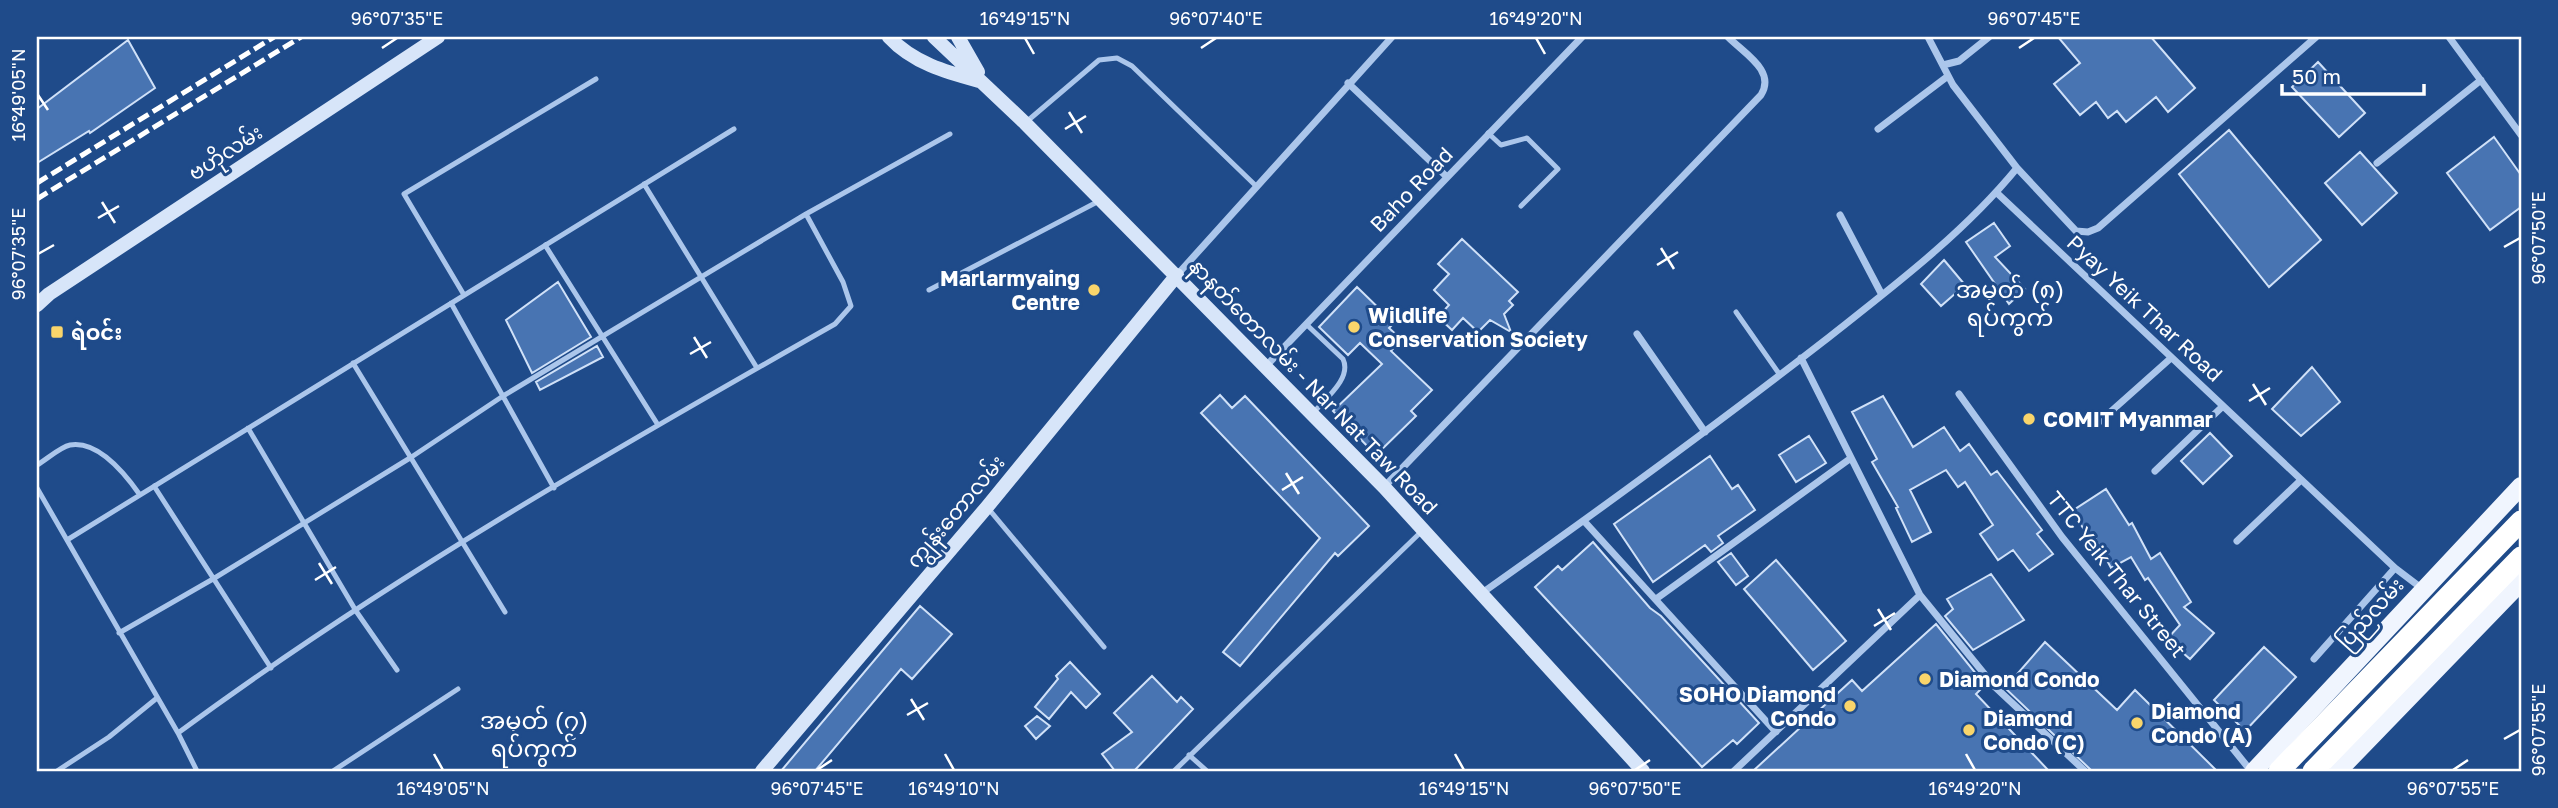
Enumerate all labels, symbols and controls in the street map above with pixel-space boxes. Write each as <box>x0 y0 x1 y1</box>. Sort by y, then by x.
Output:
text: 96°07'35"E <box>351 7 443 29</box>
text: 16°49'15"N <box>980 7 1070 29</box>
text: 96°07'40"E <box>1169 7 1263 29</box>
text: 16°49'20"N <box>1489 7 1583 29</box>
text: 96°07'45"E <box>1988 7 2080 29</box>
text: 16°49'05"N <box>7 48 29 142</box>
scale bar <box>2282 52 2423 96</box>
text: 50 m <box>2292 63 2341 89</box>
street label: ဗဟိုလမ်း <box>182 117 270 190</box>
street label: Baho Road <box>1364 141 1458 237</box>
text: 96°07'50"E <box>2527 191 2549 285</box>
text: 96°07'35"E <box>7 208 29 300</box>
street label: Pyay Yeik Thar Road <box>2062 229 2228 387</box>
street label: နာနတ်တောလမ်း - Nar Nat Taw Road <box>1181 251 1445 523</box>
place label: Marlarmyaing Centre <box>940 265 1080 315</box>
district label: အမှတ် (၈) ရပ်ကွက် <box>1956 274 2064 337</box>
marker: Marlarmyaing Centre <box>1086 282 1102 298</box>
place label: Wildlife Conservation Society <box>1368 302 1588 352</box>
place label: ရဲဝင်း <box>71 317 122 350</box>
marker: Wildlife Conservation Society <box>1346 319 1362 335</box>
marker: ရဲဝင်း <box>49 324 65 340</box>
place label: COMIT Myanmar <box>2043 406 2213 432</box>
marker: COMIT Myanmar <box>2021 411 2037 427</box>
street label: ကျွန်းတောလမ်း <box>899 448 1015 577</box>
street label: TTC Yeik Thar Street <box>2042 486 2192 662</box>
street label: ပြည်လမ်း <box>2330 570 2413 658</box>
place label: Diamond Condo <box>1939 666 2100 692</box>
marker: Diamond Condo <box>1917 671 1933 687</box>
place label: SOHO Diamond Condo <box>1679 681 1836 731</box>
text: 96°07'55"E <box>2527 684 2549 776</box>
marker: SOHO Diamond Condo <box>1842 698 1858 714</box>
place label: Diamond Condo (A) <box>2151 698 2253 748</box>
district label: အမှတ် (၇) ရပ်ကွက် <box>480 705 588 768</box>
place label: Diamond Condo (C) <box>1983 705 2085 755</box>
marker: Diamond Condo (A) <box>2129 715 2145 731</box>
marker: Diamond Condo (C) <box>1961 722 1977 738</box>
text: 16°49'05"N <box>396 777 490 799</box>
text: 96°07'45"E <box>771 777 863 799</box>
text: 16°49'10"N <box>908 777 1000 799</box>
text: 16°49'15"N <box>1419 777 1509 799</box>
text: 96°07'50"E <box>1588 777 1682 799</box>
text: 16°49'20"N <box>1928 777 2022 799</box>
text: 96°07'55"E <box>2407 777 2499 799</box>

